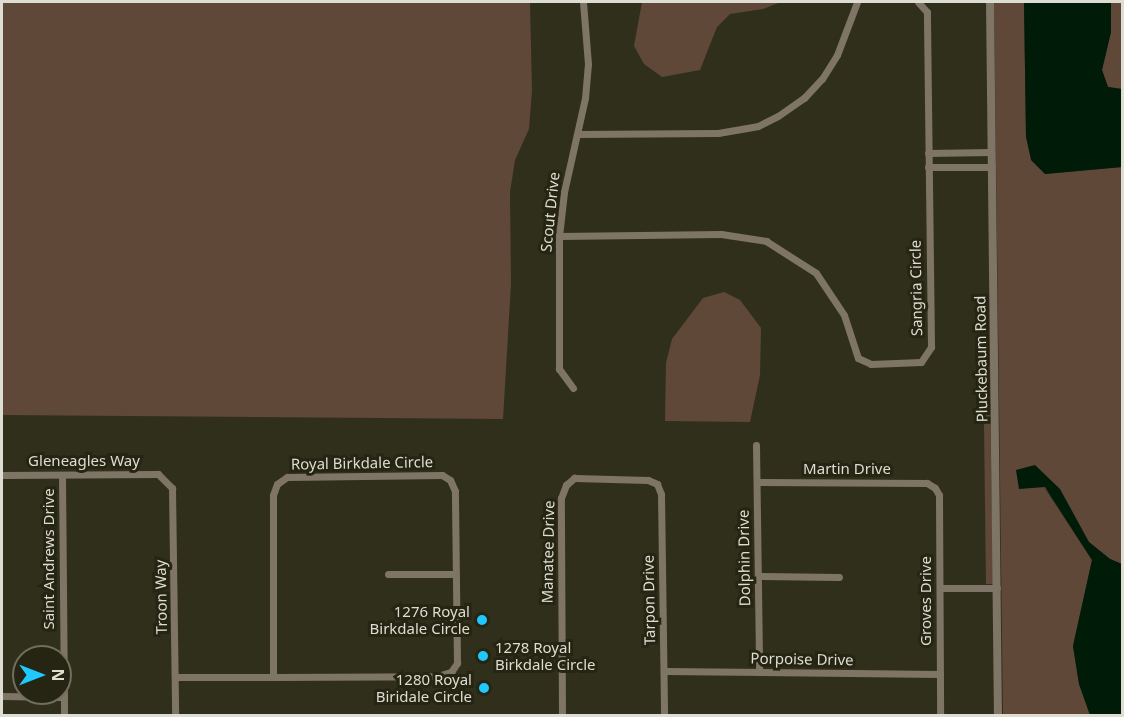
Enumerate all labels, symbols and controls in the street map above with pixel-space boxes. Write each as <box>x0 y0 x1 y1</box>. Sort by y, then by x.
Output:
street label: Scout Drive <box>537 171 563 253</box>
street label: Sangria Circle <box>906 240 926 336</box>
street label: Pluckebaum Road <box>971 295 991 423</box>
street label: Gleneagles Way <box>28 452 140 470</box>
street label: Royal Birkdale Circle <box>291 453 433 473</box>
street label: Martin Drive <box>803 460 891 478</box>
street label: Saint Andrews Drive <box>40 488 58 630</box>
street label: Manatee Drive <box>538 500 558 604</box>
street label: Dolphin Drive <box>734 510 754 606</box>
street label: Tarpon Drive <box>639 555 659 645</box>
street label: Groves Drive <box>917 556 935 646</box>
street label: Troon Way <box>151 560 171 634</box>
place label: 1276 Royal Birkdale Circle <box>370 602 470 637</box>
marker: 1276 Royal Birkdale Circle <box>475 613 489 627</box>
place label: 1278 Royal Birkdale Circle <box>495 638 595 673</box>
north arrow <box>12 645 72 705</box>
marker: 1278 Royal Birkdale Circle <box>476 649 490 663</box>
street label: Porpoise Drive <box>750 649 854 669</box>
text: N <box>47 668 69 682</box>
place label: 1280 Royal Biridale Circle <box>376 670 472 705</box>
marker: 1280 Royal Biridale Circle <box>477 681 491 695</box>

